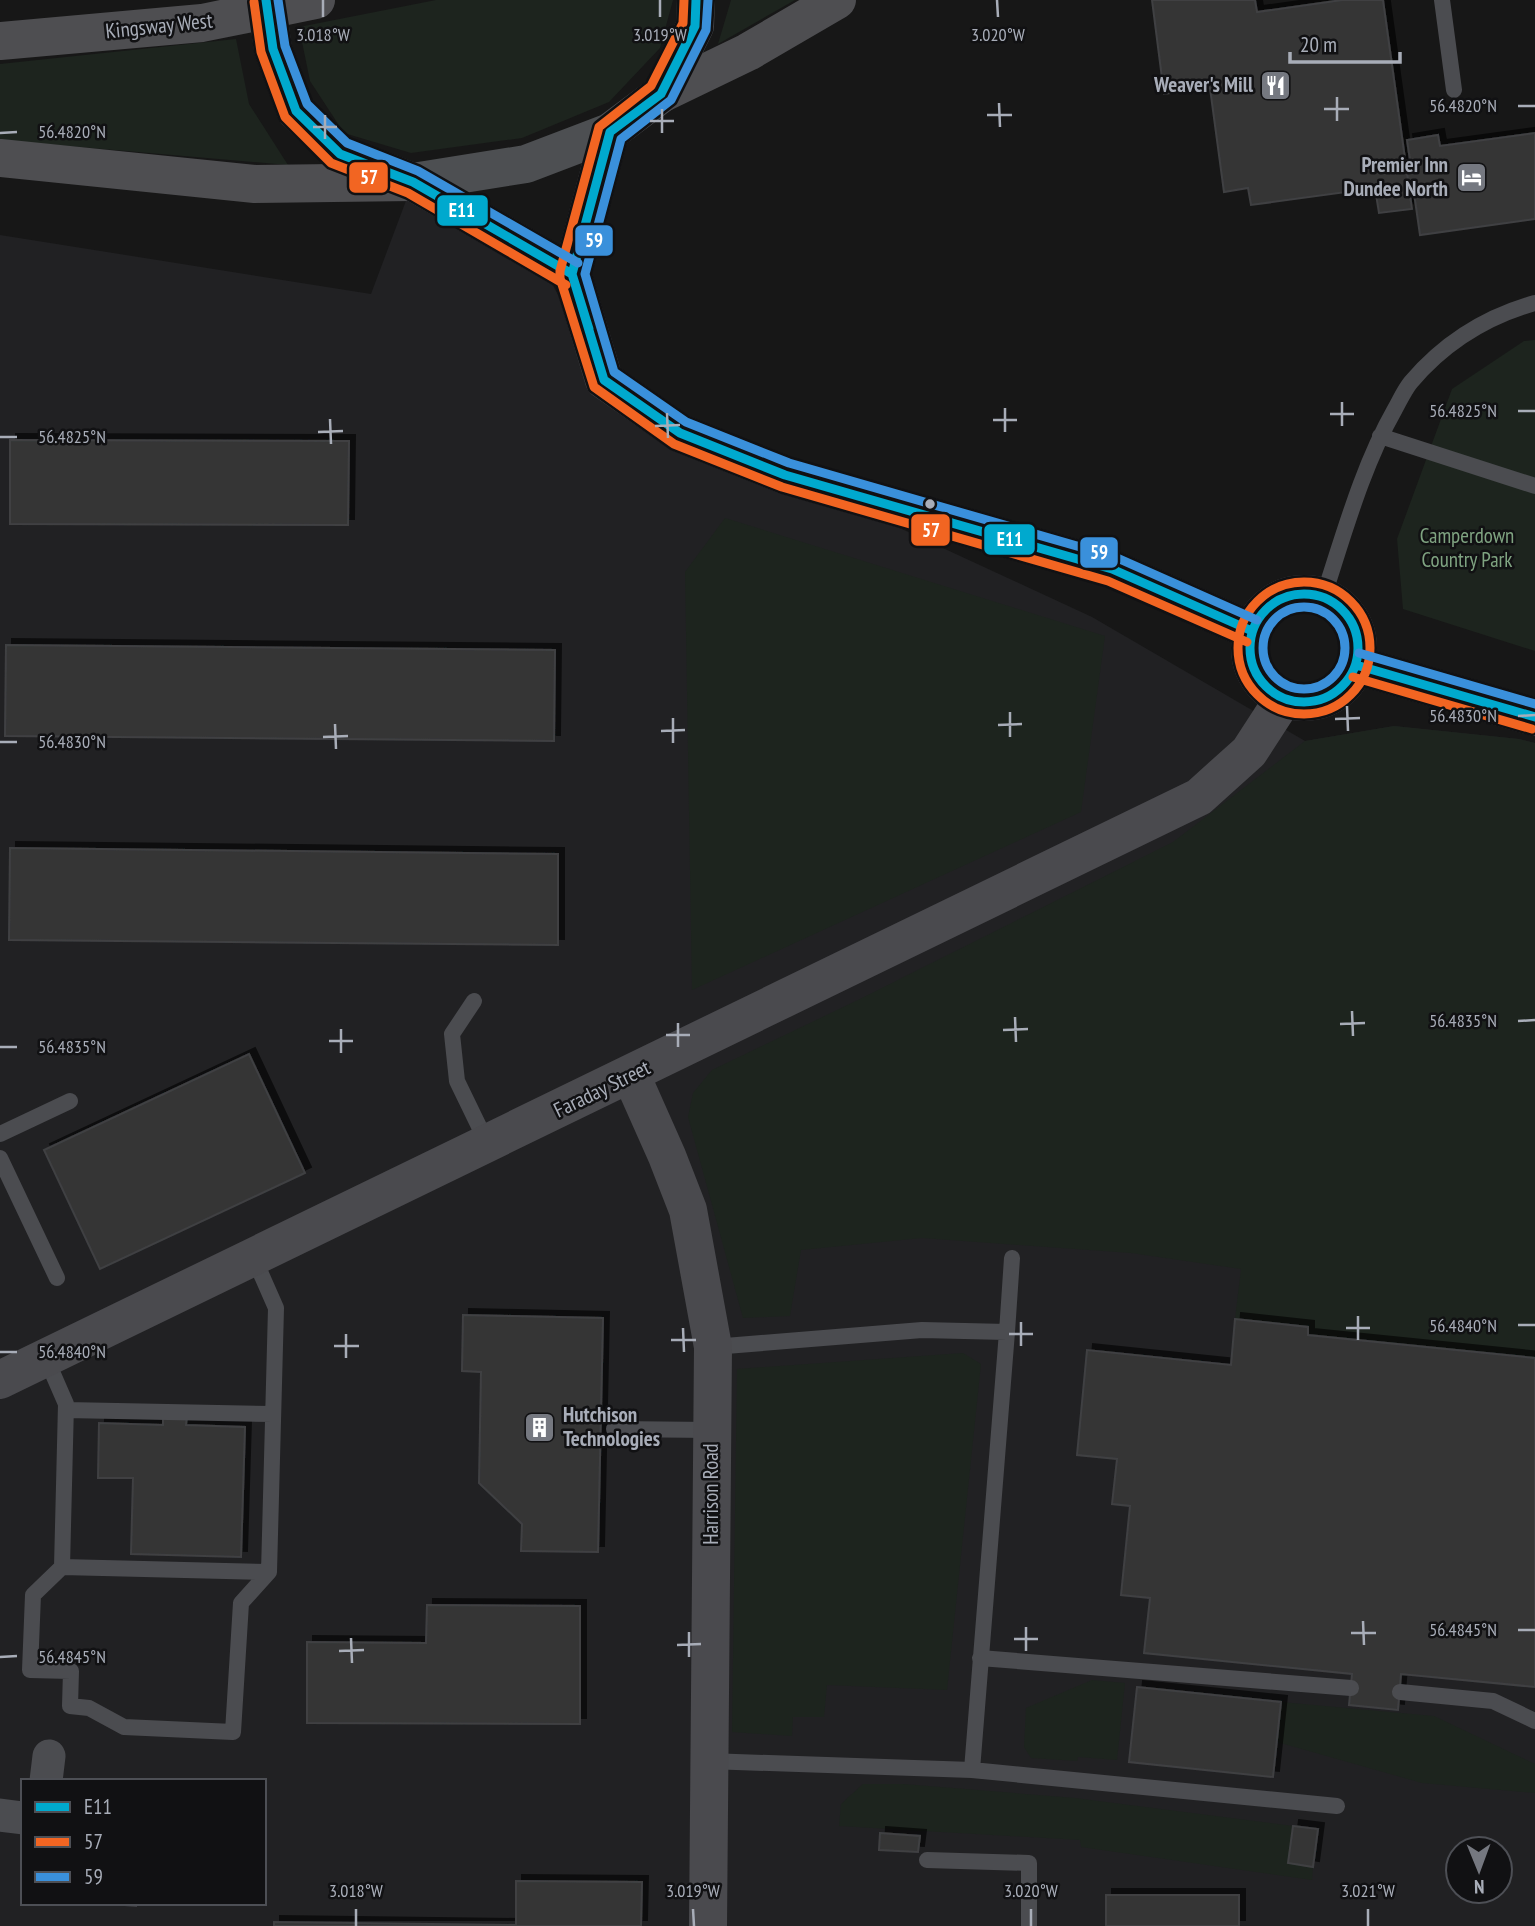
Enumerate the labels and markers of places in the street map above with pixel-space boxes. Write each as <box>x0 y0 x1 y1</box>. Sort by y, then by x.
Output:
restaurant icon: Weaver's Mill <box>1259 68 1293 102</box>
place label: Weaver's Mill <box>1153 71 1254 98</box>
place label: Premier Inn Dundee North <box>1343 151 1448 202</box>
hotel icon: Premier Inn Dundee North <box>1454 160 1488 194</box>
unlabelled marker <box>923 497 937 511</box>
place label: Hutchison Technologies <box>563 1401 660 1452</box>
building icon: Hutchison Technologies <box>523 1410 557 1444</box>

